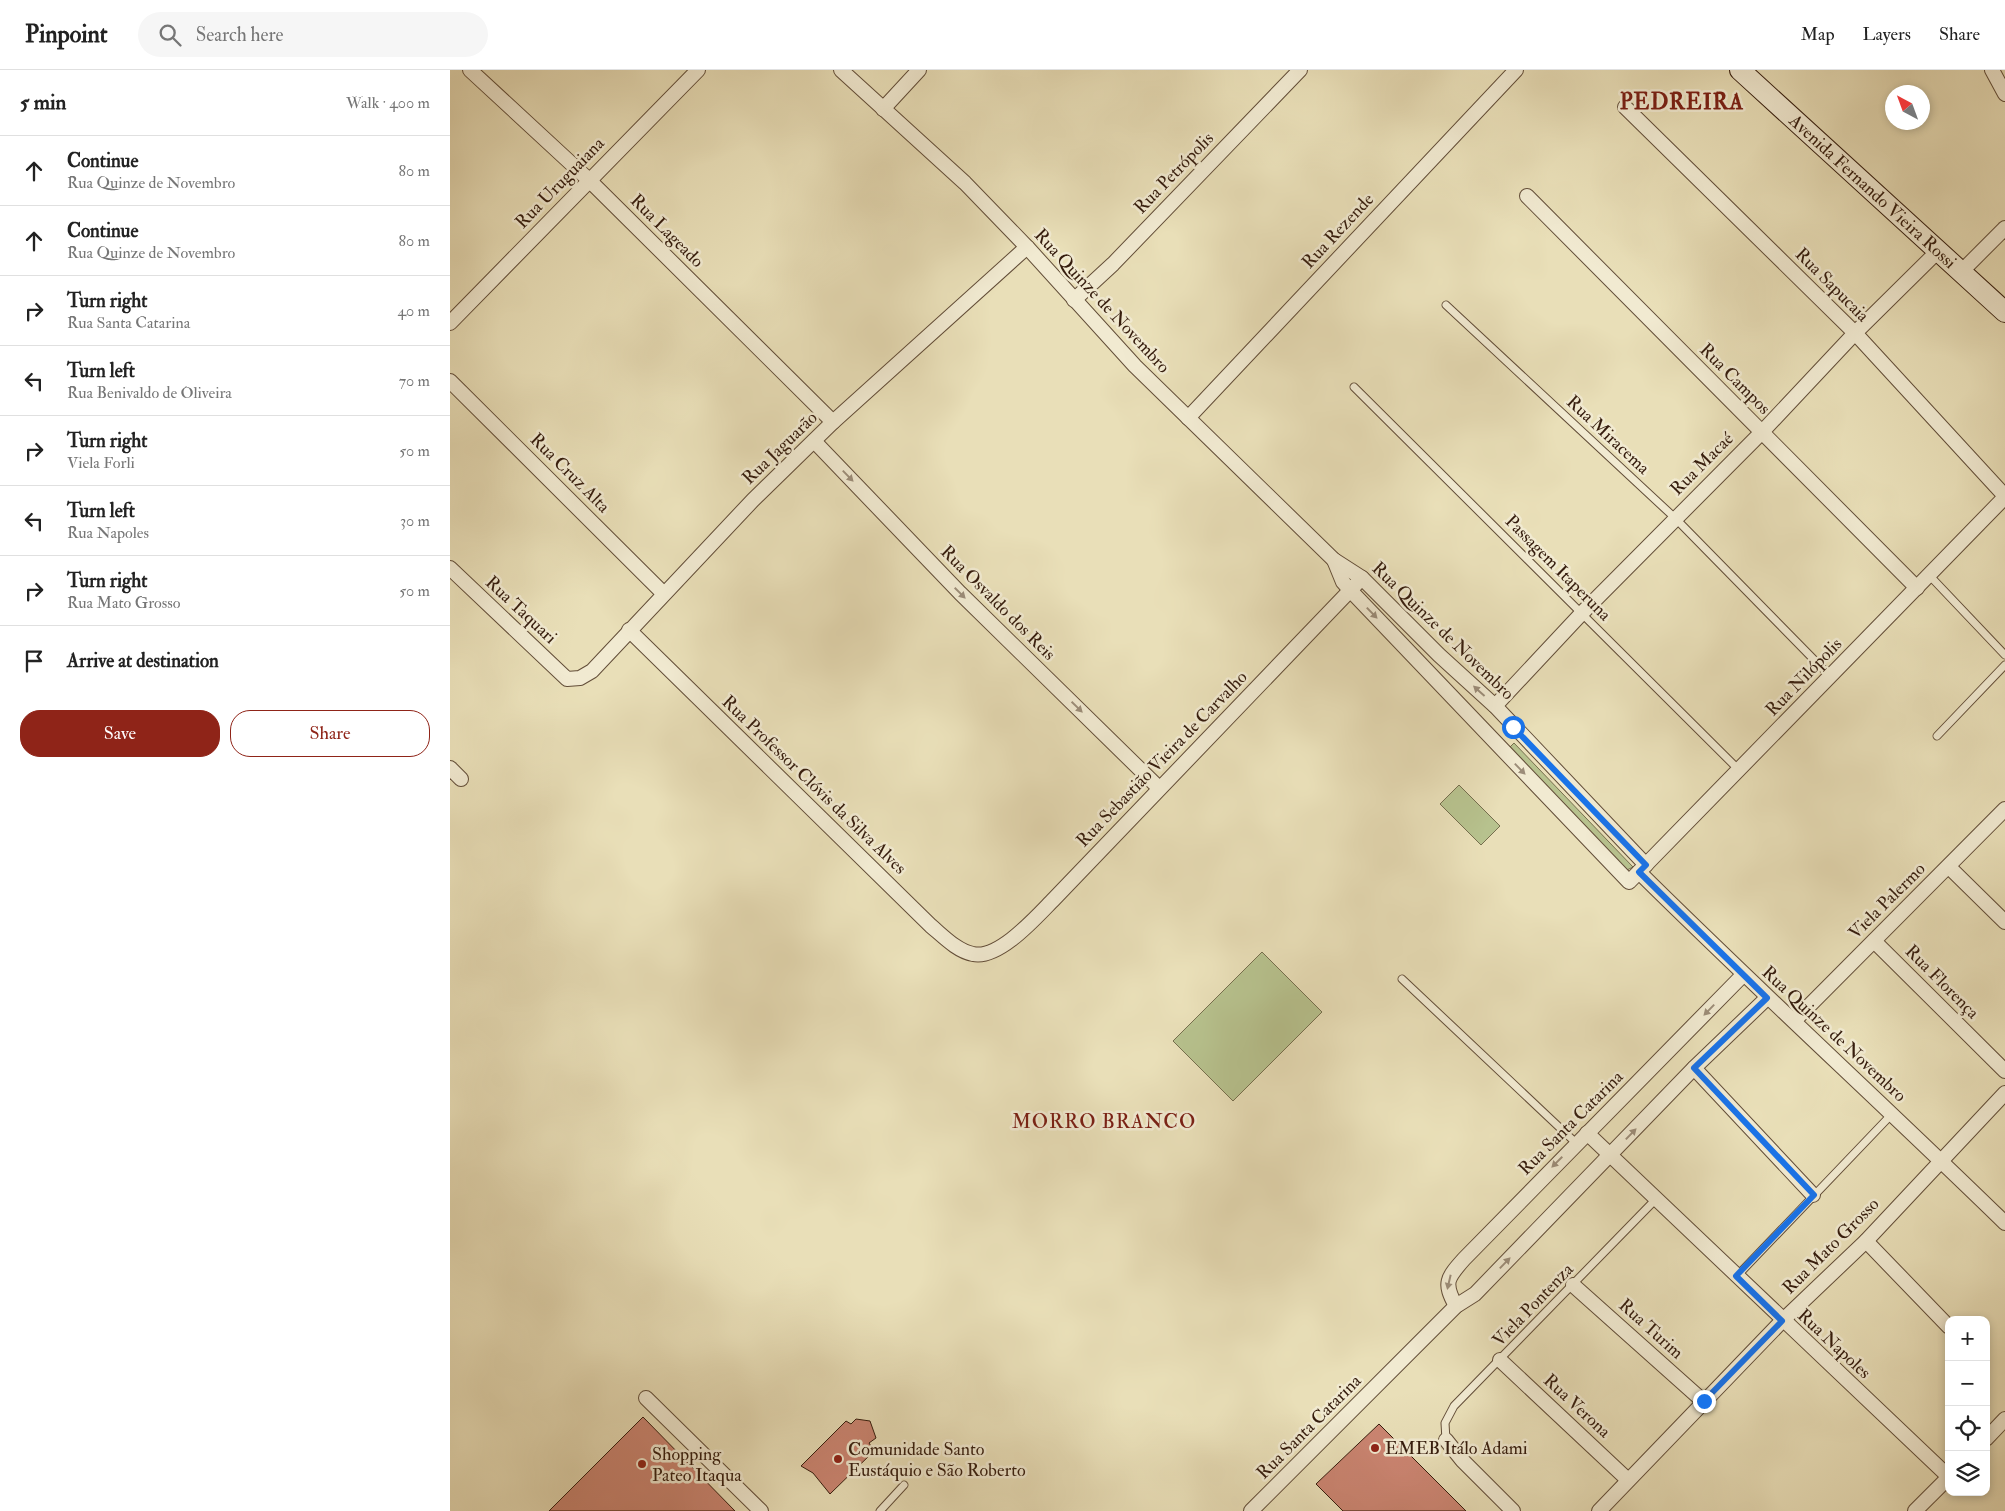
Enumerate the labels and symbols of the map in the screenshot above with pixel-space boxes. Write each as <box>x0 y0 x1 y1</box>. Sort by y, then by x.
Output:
north arrow <box>1885 85 1930 130</box>
district label: PEDREIRA <box>1620 88 1744 116</box>
street label: Avenida Fernando Vieira Rossi <box>1784 108 1962 274</box>
street label: Rua Petrópolis <box>1129 127 1219 219</box>
street label: Rua Uruguaiana <box>511 132 610 234</box>
street label: Rua Rezende <box>1297 188 1379 274</box>
street label: Rua Lageado <box>625 189 709 273</box>
street label: Rua Quinze de Novembro <box>1029 224 1175 378</box>
street label: Rua Sapucaia <box>1790 243 1874 327</box>
street label: Rua Campos <box>1694 338 1776 420</box>
street label: Rua Miracema <box>1562 391 1655 480</box>
street label: Rua Jaguarão <box>737 406 823 490</box>
street label: Rua Macaé <box>1666 427 1739 500</box>
street label: Rua Cruz Alta <box>525 428 615 518</box>
one-way arrow <box>842 470 854 482</box>
street label: Passagem Itaperuna <box>1500 510 1616 626</box>
street label: Rua Osvaldo dos Reis <box>936 541 1060 665</box>
street label: Rua Quinze de Novembro <box>1367 557 1519 705</box>
street label: Rua Taquari <box>480 571 562 649</box>
one-way arrow <box>954 587 966 599</box>
one-way arrow <box>1366 607 1378 619</box>
street label: Rua Nilópolis <box>1761 633 1847 721</box>
street label: Rua Sebastião Vieira de Carvalho <box>1072 666 1253 852</box>
one-way arrow <box>1473 685 1485 697</box>
street label: Rua Professor Clóvis da Silva Alves <box>717 691 911 879</box>
one-way arrow <box>1070 701 1082 713</box>
route start <box>1502 716 1525 739</box>
one-way arrow <box>1514 763 1526 775</box>
street label: Viela Palermo <box>1844 857 1931 944</box>
street label: Rua Florença <box>1900 940 1984 1024</box>
street label: Rua Quinze de Novembro <box>1757 961 1911 1107</box>
one-way arrow <box>1703 1003 1715 1015</box>
street label: Rua Santa Catarina <box>1514 1065 1629 1180</box>
district label: MORRO BRANCO <box>1012 1109 1196 1134</box>
one-way arrow <box>1625 1128 1637 1140</box>
one-way arrow <box>1552 1156 1564 1168</box>
street label: Rua Mato Grosso <box>1778 1193 1884 1299</box>
one-way arrow <box>1499 1257 1511 1269</box>
street label: Viela Pontenza <box>1487 1258 1579 1352</box>
one-way arrow <box>1445 1274 1453 1290</box>
street label: Rua Turim <box>1614 1294 1688 1364</box>
street label: Rua Napoles <box>1792 1304 1876 1384</box>
street label: Rua Santa Catarina <box>1252 1369 1367 1484</box>
street label: Rua Verona <box>1538 1369 1616 1443</box>
route end <box>1693 1390 1716 1413</box>
place label: EMEB Itálo Adami <box>1385 1437 1528 1460</box>
place label: Comunidade Santo Eustáquio e São Roberto <box>848 1438 1026 1482</box>
marker: EMEB Itálo Adami <box>1369 1442 1381 1454</box>
place label: Shopping Pateo Itaqua <box>652 1443 742 1487</box>
marker: Comunidade Santo Eustáquio e São Roberto <box>832 1453 844 1465</box>
marker: Shopping Pateo Itaqua <box>636 1458 648 1470</box>

